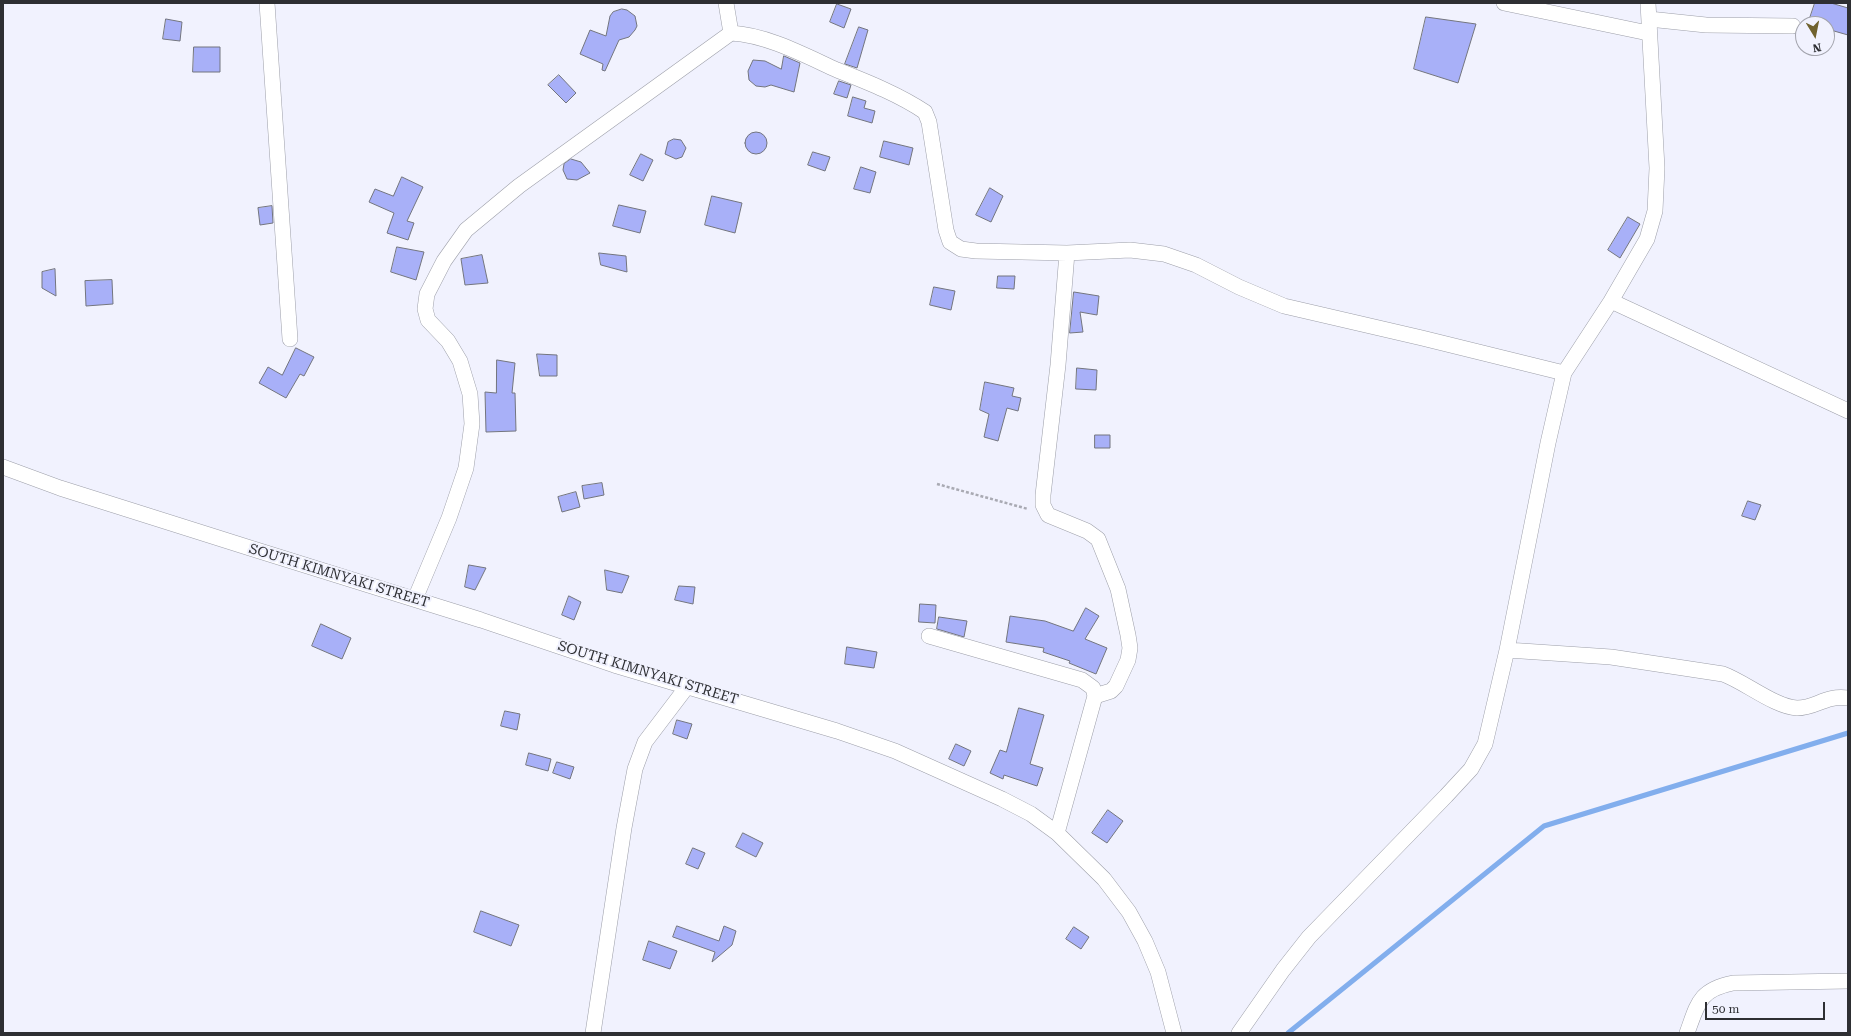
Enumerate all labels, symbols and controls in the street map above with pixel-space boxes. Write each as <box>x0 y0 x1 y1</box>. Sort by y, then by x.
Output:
north arrow <box>1795 16 1835 56</box>
text: N <box>1812 40 1822 54</box>
street label: SOUTH KIMNYAKI STREET <box>247 541 431 611</box>
street label: SOUTH KIMNYAKI STREET <box>556 638 740 708</box>
scale bar <box>1707 994 1827 1020</box>
text: 50 m <box>1712 1002 1739 1016</box>

